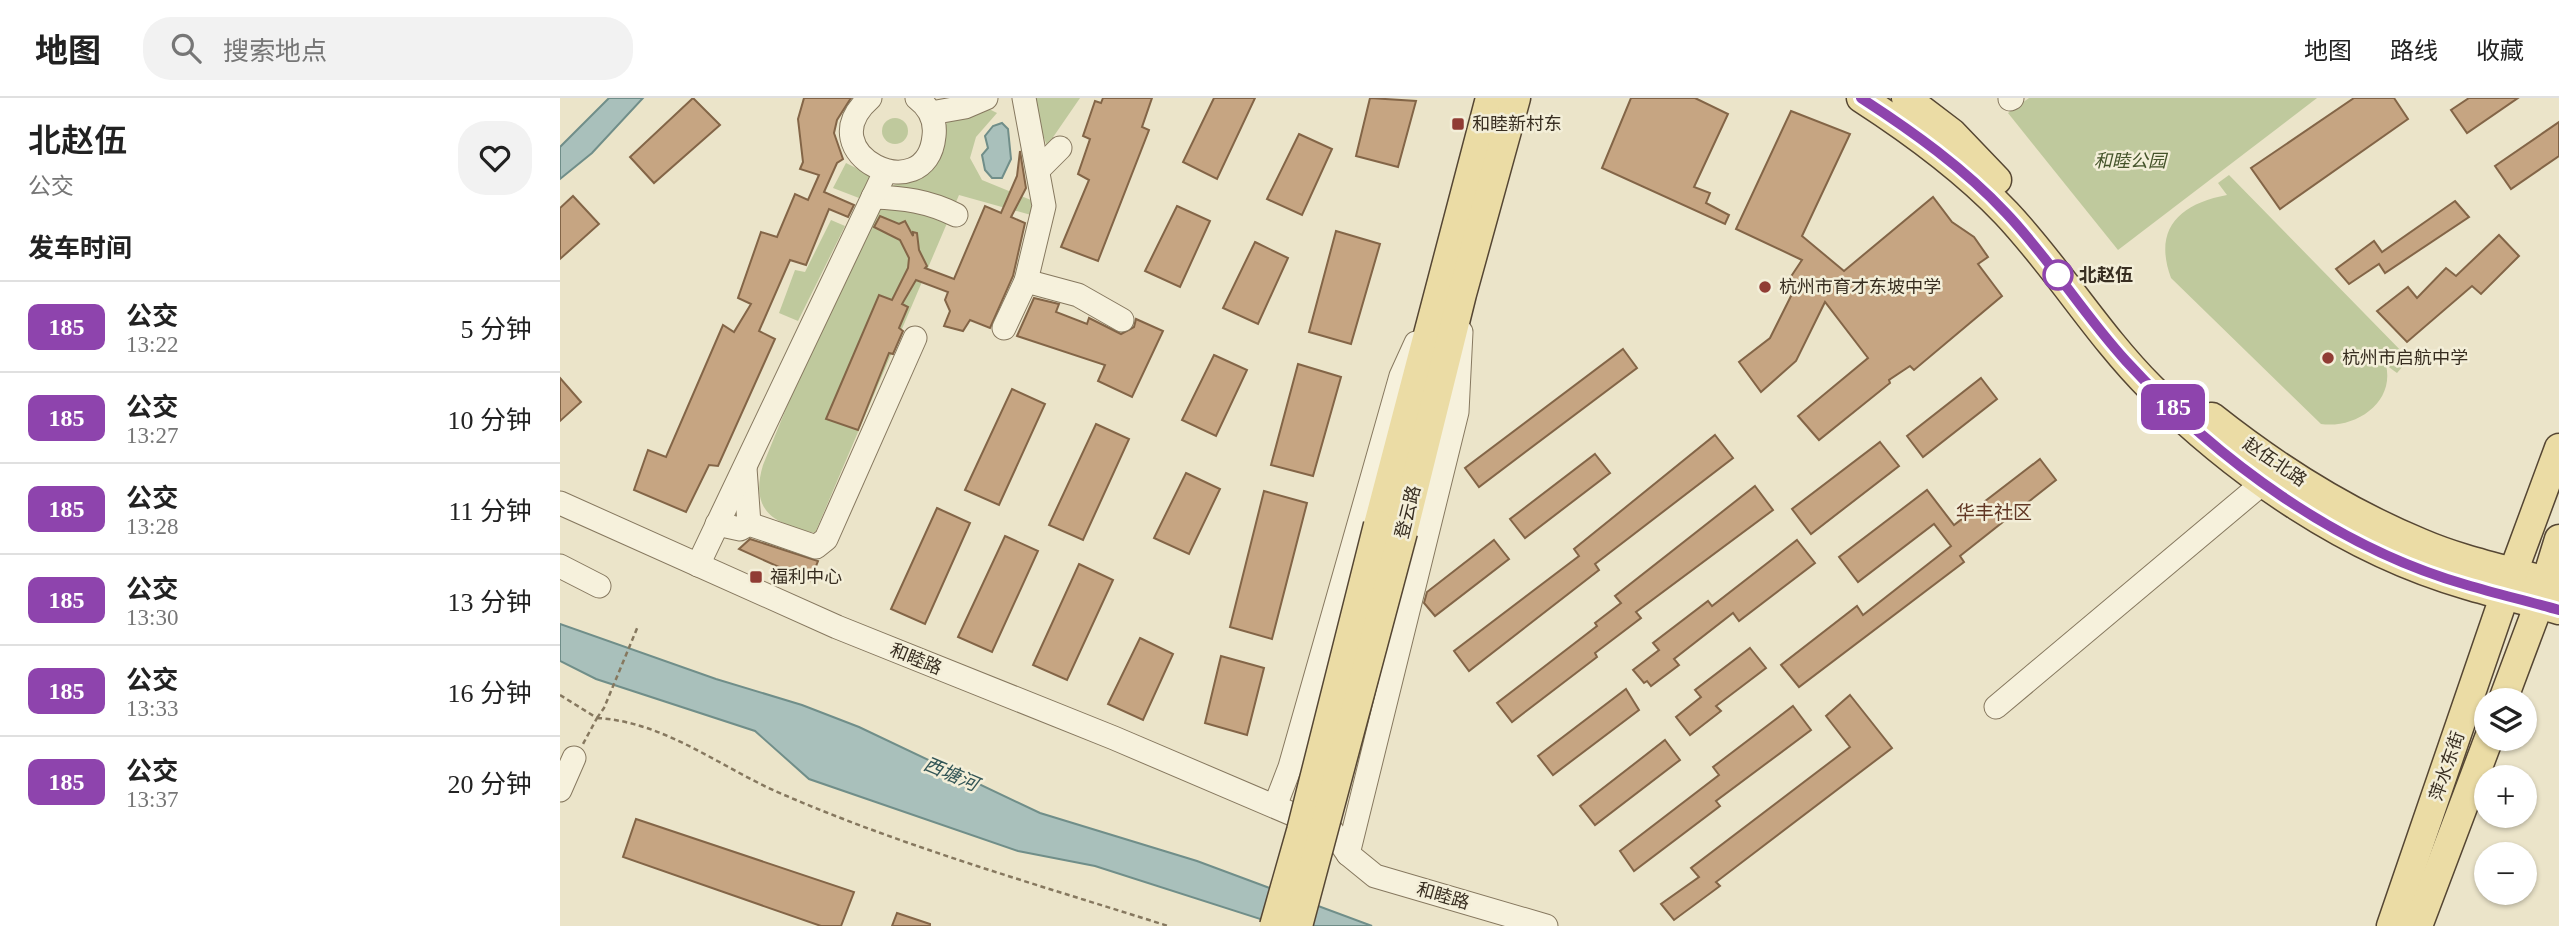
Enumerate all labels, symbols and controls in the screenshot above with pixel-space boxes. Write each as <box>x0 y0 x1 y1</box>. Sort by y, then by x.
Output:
search box <box>143 17 633 80</box>
icon: search <box>167 29 205 67</box>
text: 地图 <box>35 33 101 69</box>
text: 搜索地点 <box>223 37 327 66</box>
text: 地图 <box>2304 38 2352 64</box>
text: 路线 <box>2390 38 2438 64</box>
text: 收藏 <box>2476 38 2524 64</box>
place label: 和睦新村东 <box>1472 114 1562 134</box>
marker: 和睦新村东 <box>1450 116 1466 132</box>
button: heart <box>458 121 532 195</box>
text: 北赵伍 <box>28 123 127 159</box>
park label: 和睦公园 <box>2094 151 2169 171</box>
text: 公交 <box>28 174 74 199</box>
text: 发车时间 <box>28 234 132 263</box>
marker: 北赵伍 <box>2043 260 2073 290</box>
place label: 北赵伍 <box>2079 265 2133 285</box>
place label: 杭州市育才东坡中学 <box>1779 277 1941 297</box>
marker: 杭州市育才东坡中学 <box>1757 279 1773 295</box>
text: 公交 <box>126 302 178 331</box>
text: 185 <box>49 314 85 340</box>
text: 5 分钟 <box>460 315 532 344</box>
text: 13:22 <box>126 332 178 357</box>
place label: 杭州市启航中学 <box>2342 348 2468 368</box>
marker: 杭州市启航中学 <box>2320 350 2336 366</box>
line badge: 185 <box>2133 384 2213 430</box>
text: 公交 <box>126 393 178 422</box>
text: 185 <box>2155 394 2191 420</box>
text: 185 <box>49 405 85 431</box>
text: 10 分钟 <box>447 406 532 435</box>
text: 13:27 <box>126 423 178 448</box>
street label: 赵伍北路 <box>2240 434 2310 490</box>
street label: 登云路 <box>1392 483 1424 541</box>
text: 公交 <box>126 484 178 513</box>
text: 185 <box>49 496 85 522</box>
text: 11 分钟 <box>448 497 532 526</box>
district label: 华丰社区 <box>1956 502 2032 523</box>
text: 13:28 <box>126 514 178 539</box>
place label: 福利中心 <box>770 567 842 587</box>
marker: 福利中心 <box>748 569 764 585</box>
text: 公交 <box>126 575 178 604</box>
text: 185 <box>49 587 85 613</box>
text: 13 分钟 <box>447 588 532 617</box>
text: 13:30 <box>126 605 178 630</box>
street label: 和睦路 <box>887 640 945 678</box>
text: 公交 <box>126 666 178 695</box>
text: 185 <box>49 678 85 704</box>
text: 16 分钟 <box>447 679 532 708</box>
map controls <box>2474 688 2537 905</box>
button: layers <box>2474 688 2537 751</box>
text: 13:33 <box>126 696 178 721</box>
street label: 萍水东街 <box>2426 729 2468 803</box>
water label: 西塘河 <box>921 753 985 796</box>
text: 公交 <box>126 757 178 786</box>
button: + <box>2474 765 2537 828</box>
text: 185 <box>49 769 85 795</box>
text: 20 分钟 <box>447 770 532 799</box>
text: 13:37 <box>126 787 178 812</box>
button: − <box>2474 842 2537 905</box>
street label: 和睦路 <box>1414 879 1472 913</box>

